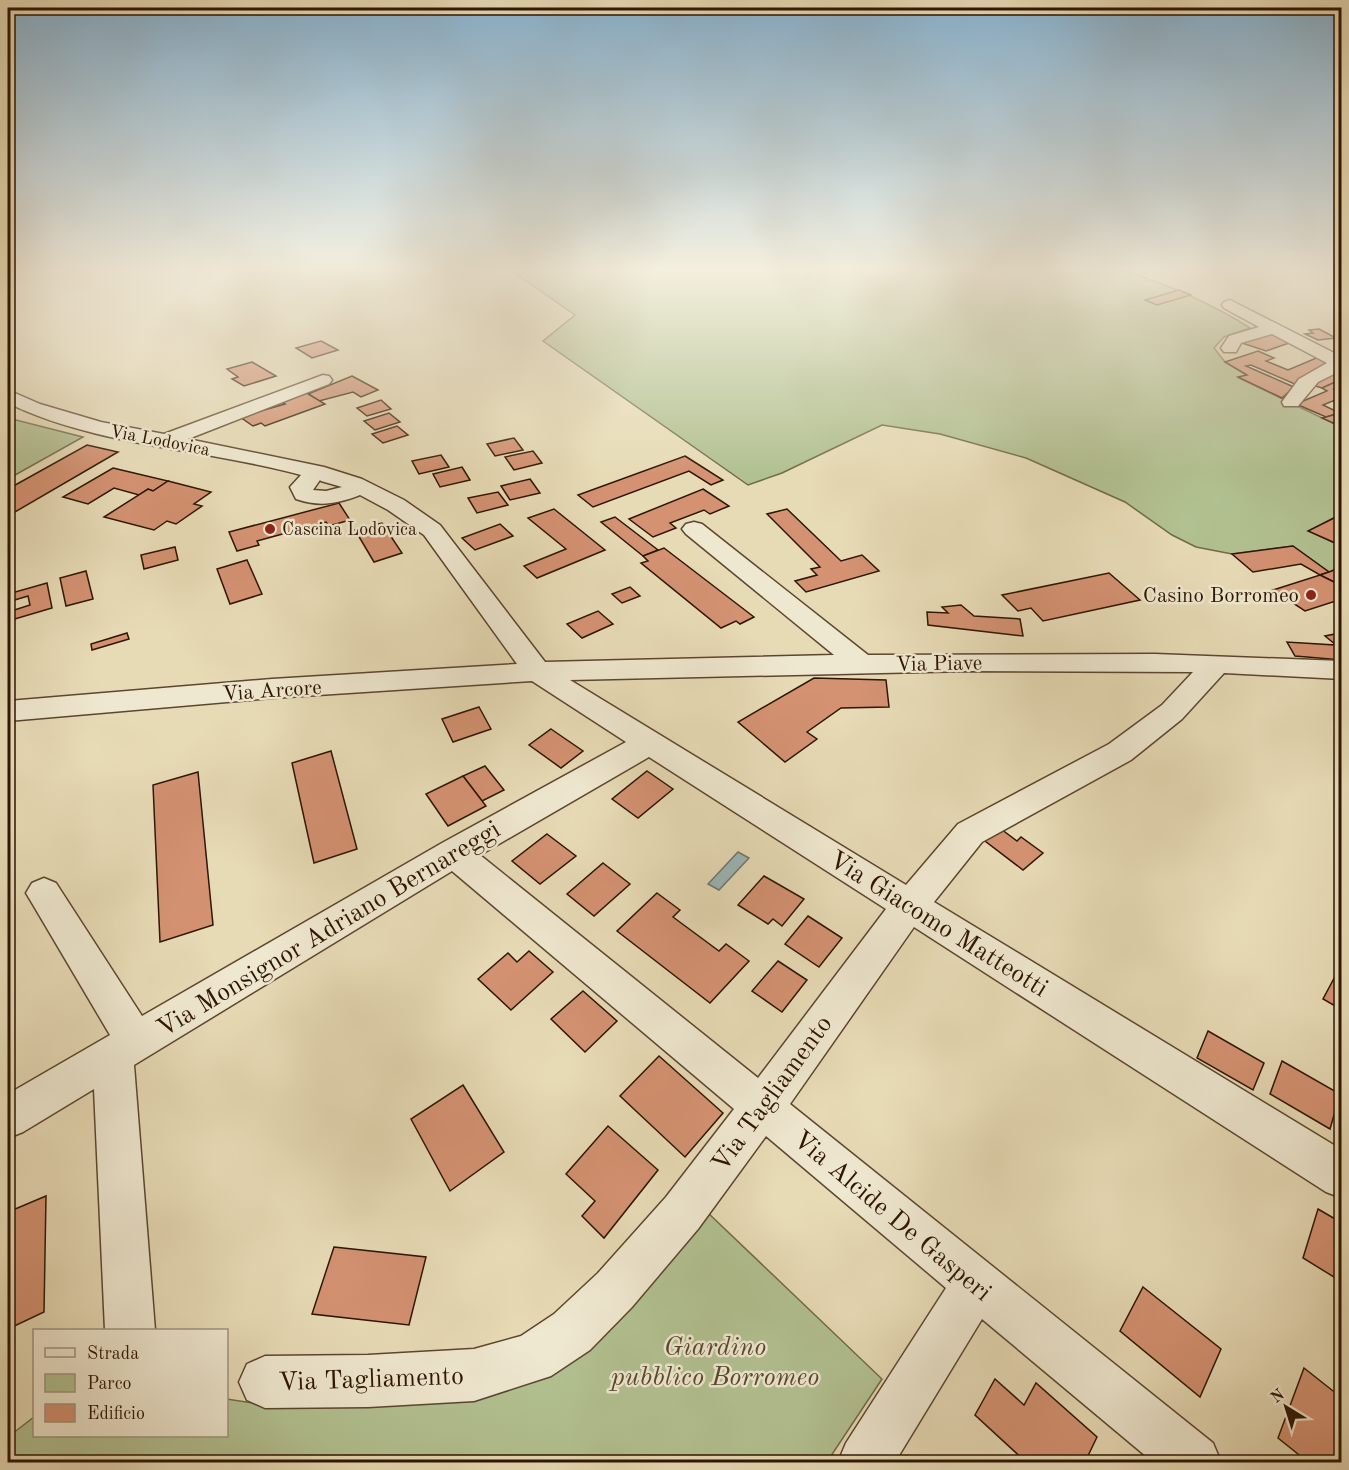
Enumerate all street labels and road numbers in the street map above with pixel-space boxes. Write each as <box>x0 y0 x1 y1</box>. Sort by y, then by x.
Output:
street label: Via Lodovica <box>108 422 211 460</box>
street label: Via Piave <box>896 653 983 676</box>
street label: Via Arcore <box>222 678 323 705</box>
street label: Via Monsignor Adriano Bernareggi <box>153 817 505 1043</box>
street label: Via Giacomo Matteotti <box>824 847 1052 1003</box>
street label: Via Tagliamento <box>708 1011 838 1177</box>
street label: Via Alcide De Gasperi <box>788 1126 996 1307</box>
street label: Via Tagliamento <box>278 1364 464 1396</box>

